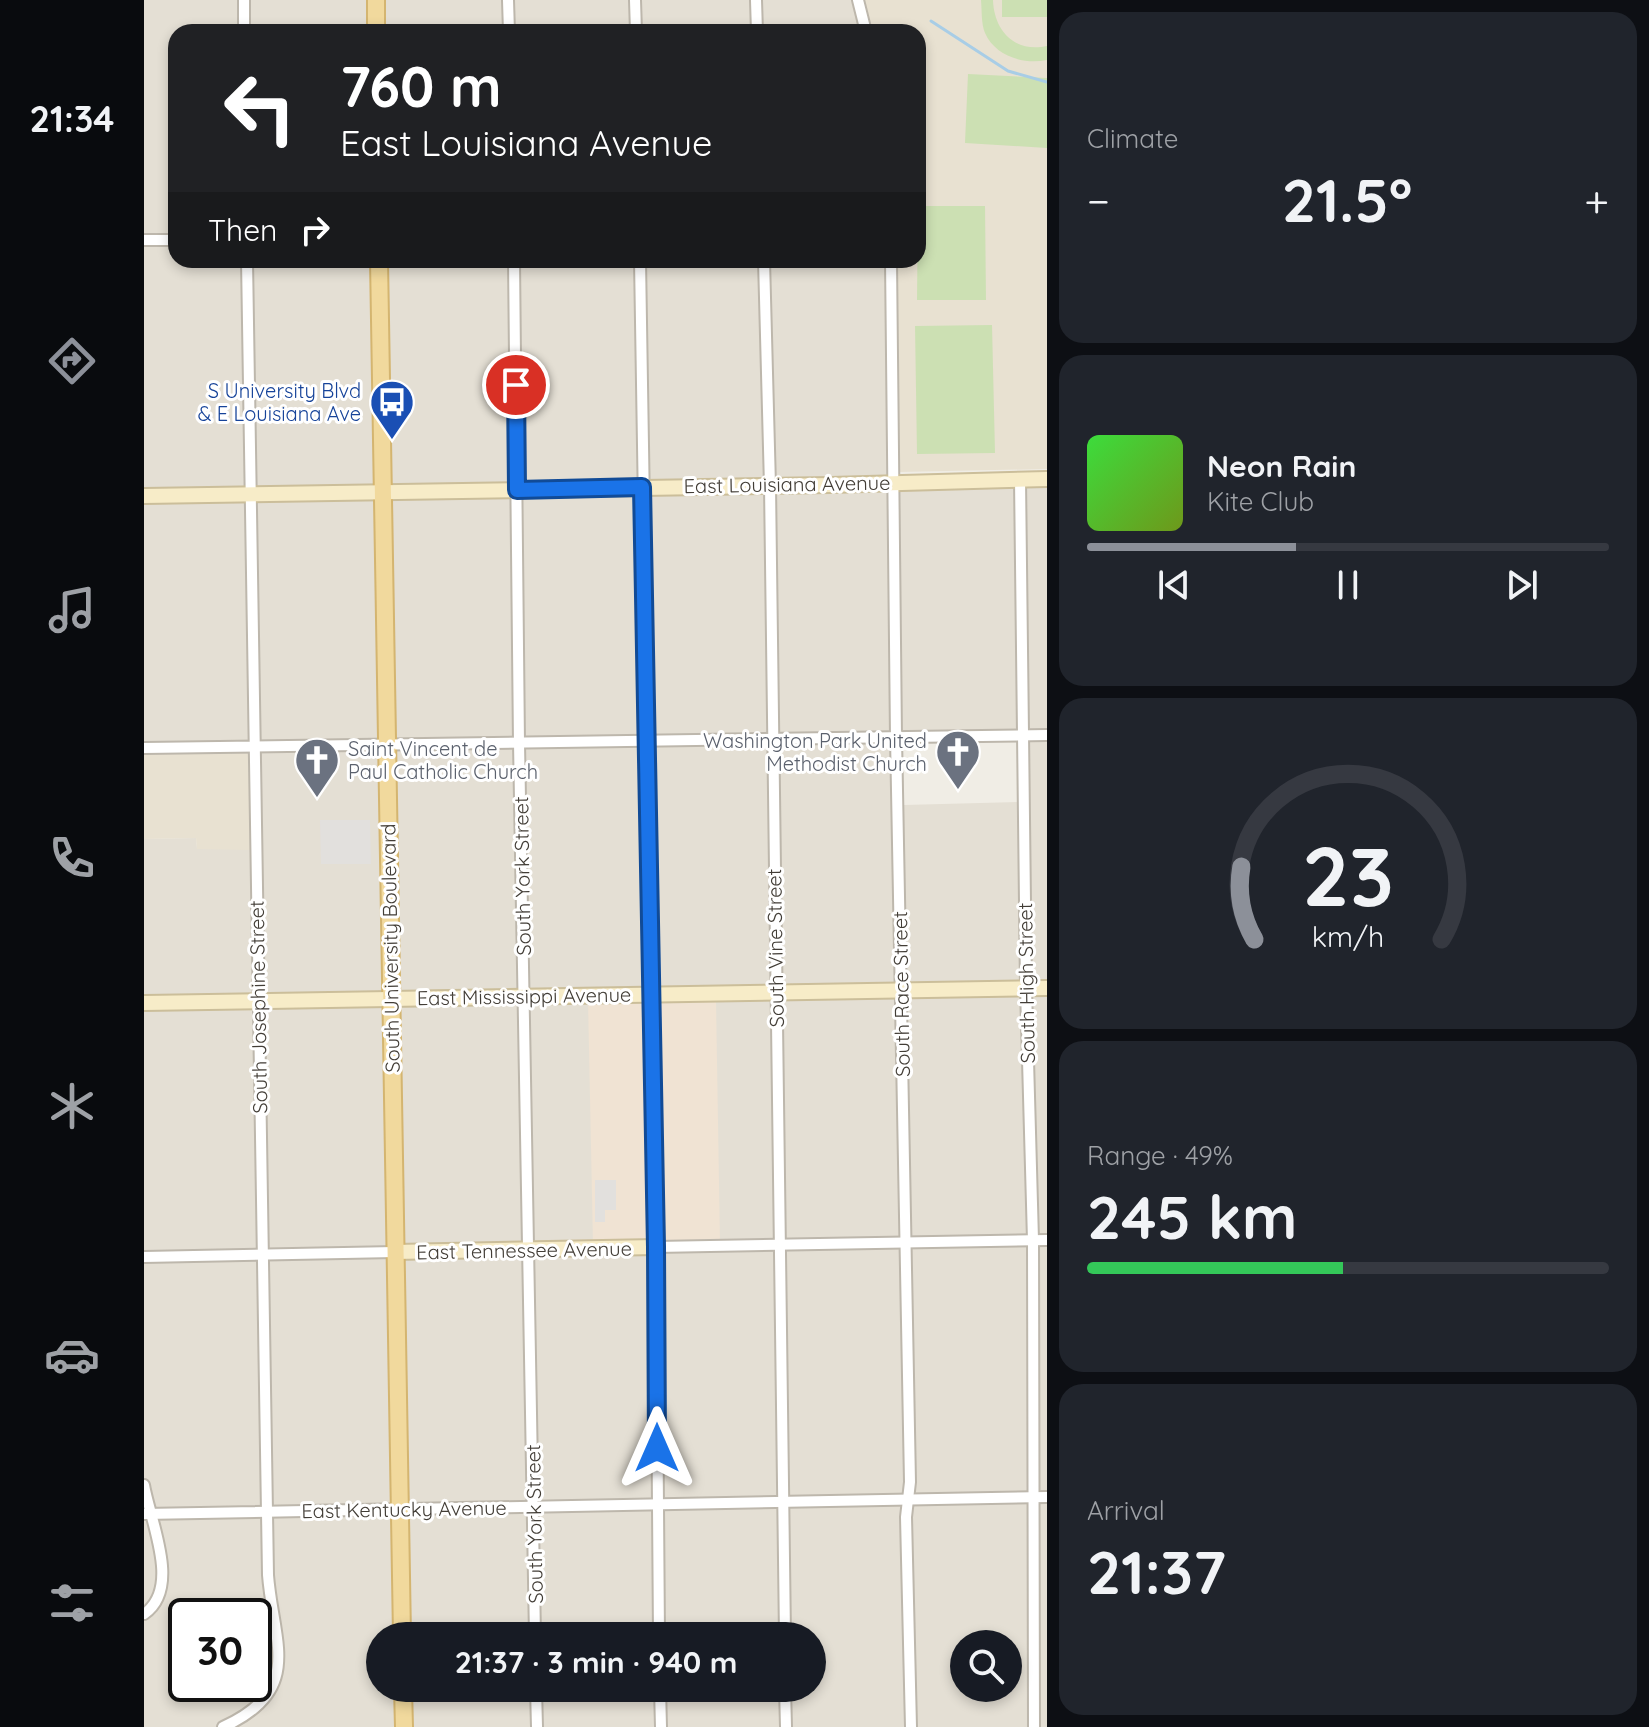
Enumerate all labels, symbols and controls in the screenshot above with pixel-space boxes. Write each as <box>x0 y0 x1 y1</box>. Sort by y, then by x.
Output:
text: 760 m <box>340 51 502 121</box>
icon: left <box>208 56 312 160</box>
text: 21:34 <box>30 96 114 141</box>
text: East Louisiana Avenue <box>340 120 712 165</box>
text: Climate <box>1087 122 1178 155</box>
text: 21.5° <box>1282 162 1412 237</box>
text: − <box>1087 173 1110 228</box>
text: + <box>1584 173 1609 228</box>
icon: right <box>293 208 337 252</box>
text: Then <box>208 211 277 249</box>
icon: directions <box>44 333 100 389</box>
pin <box>482 351 550 419</box>
icon: arrive <box>494 363 538 407</box>
place label: S University Blvd & E Louisiana Ave <box>198 378 361 426</box>
bus stop icon: S University Blvd & E Louisiana Ave <box>368 378 416 441</box>
text: Neon Rain <box>1207 447 1356 485</box>
street label: East Louisiana Avenue <box>683 470 891 498</box>
text: Kite Club <box>1207 485 1314 518</box>
icon: previous <box>1152 563 1196 607</box>
icon: pause <box>1326 563 1370 607</box>
icon: next <box>1500 563 1544 607</box>
icon: music <box>44 582 100 638</box>
place label: Washington Park United Methodist Church <box>703 728 927 776</box>
church icon: Washington Park United Methodist Church <box>934 728 982 791</box>
church icon: Saint Vincent de Paul Catholic Church <box>293 736 341 799</box>
place label: Saint Vincent de Paul Catholic Church <box>348 736 538 784</box>
street label: South York Street <box>508 796 536 956</box>
text: 23 <box>1302 822 1394 926</box>
street label: South University Boulevard <box>375 823 405 1073</box>
icon: phone <box>44 830 100 886</box>
street label: South Vine Street <box>761 868 789 1028</box>
street label: South Josephine Street <box>244 900 272 1114</box>
street label: South High Street <box>1012 902 1040 1064</box>
street label: South Race Street <box>887 911 915 1077</box>
text: km/h <box>1312 918 1384 954</box>
street label: East Mississippi Avenue <box>417 982 631 1010</box>
icon: climate <box>44 1078 100 1134</box>
text: Range · 49% <box>1087 1139 1233 1172</box>
text: 245 km <box>1087 1179 1297 1254</box>
street label: East Tennessee Avenue <box>416 1236 632 1264</box>
icon: car <box>44 1327 100 1383</box>
position arrow <box>615 1406 699 1490</box>
street label: South York Street <box>520 1444 548 1604</box>
text: Arrival <box>1087 1494 1165 1527</box>
street label: East Kentucky Avenue <box>301 1495 507 1523</box>
text: 21:37 <box>1087 1534 1226 1609</box>
icon: filters <box>44 1575 100 1631</box>
speed limit sign: 30 <box>168 1598 272 1702</box>
map controls <box>950 1630 1022 1702</box>
button: search <box>950 1630 1022 1702</box>
text: 21:37 · 3 min · 940 m <box>455 1643 737 1681</box>

